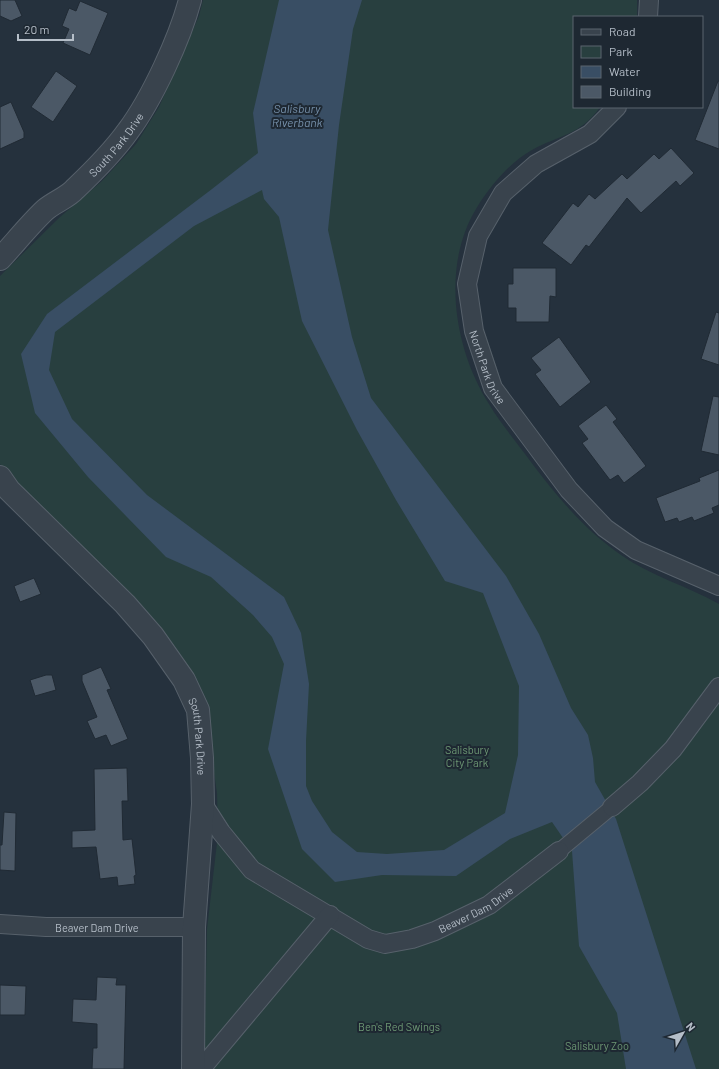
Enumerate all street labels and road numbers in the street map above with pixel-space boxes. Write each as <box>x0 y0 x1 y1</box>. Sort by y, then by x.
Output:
street label: South Park Drive <box>86 110 146 179</box>
street label: North Park Drive <box>468 328 509 406</box>
street label: South Park Drive <box>186 695 209 776</box>
street label: Beaver Dam Drive <box>436 883 515 935</box>
street label: Beaver Dam Drive <box>55 921 139 934</box>

